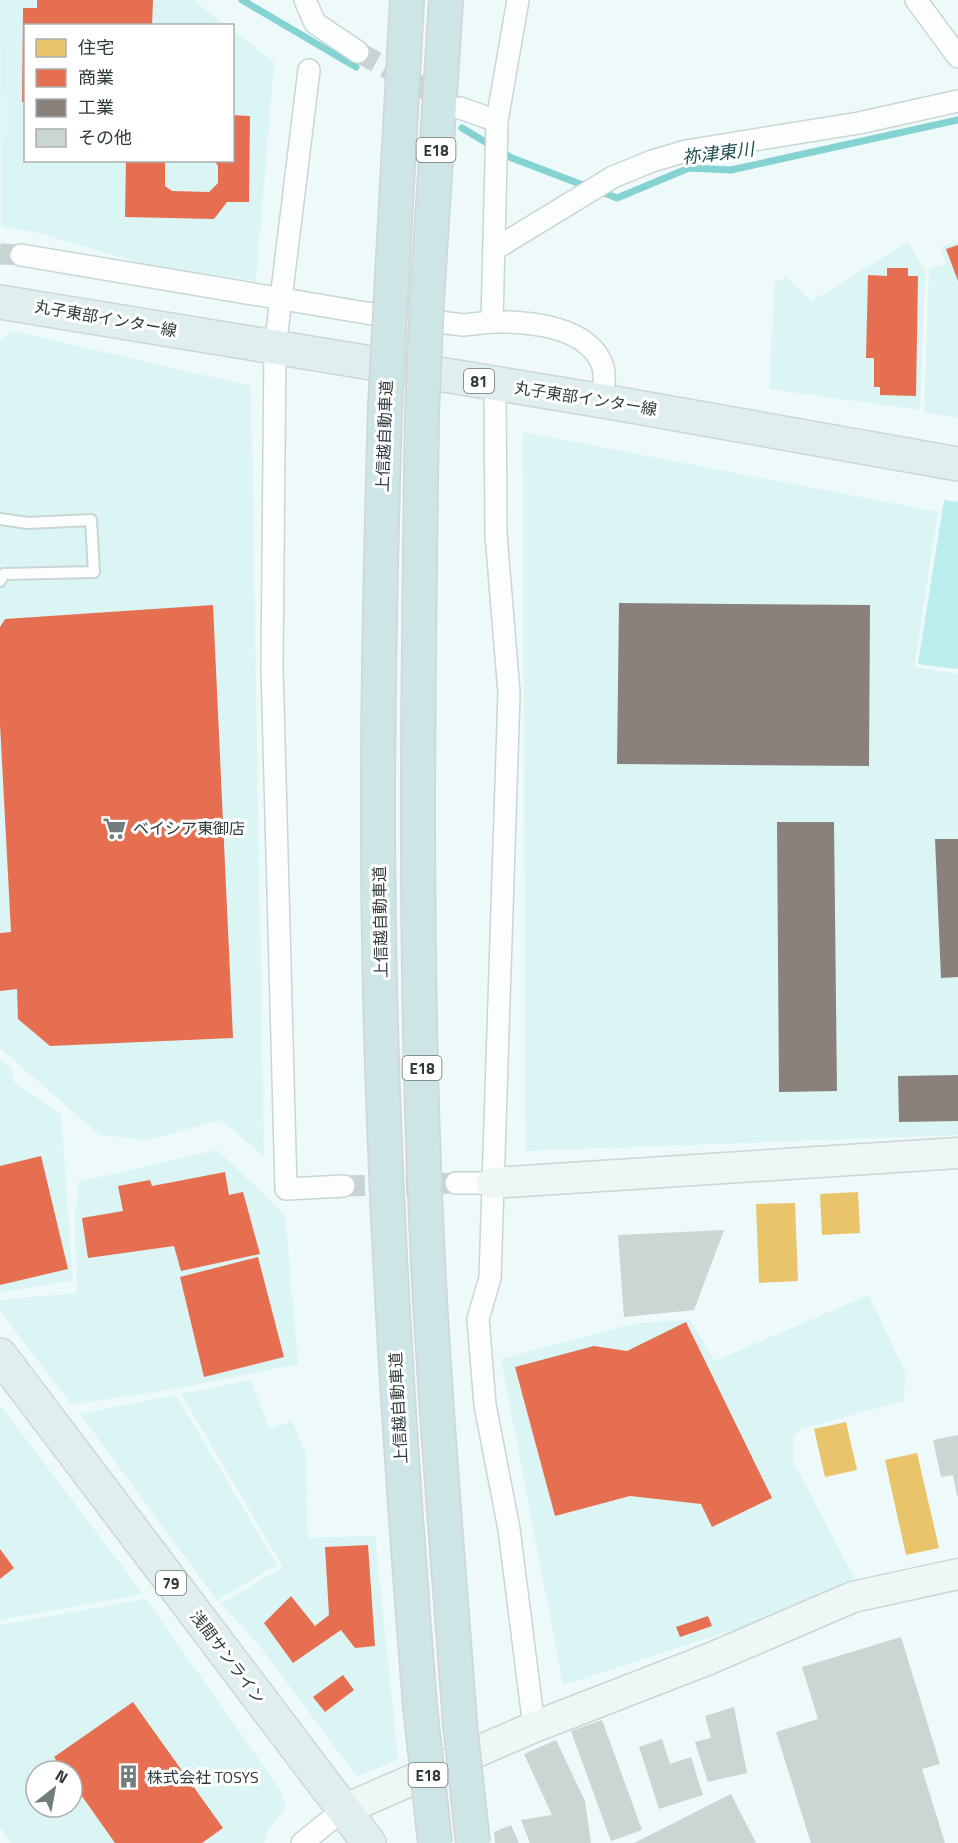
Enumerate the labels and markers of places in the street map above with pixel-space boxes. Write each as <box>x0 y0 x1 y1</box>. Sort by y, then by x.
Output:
supermarket icon: ベイシア東御店 <box>102 815 128 841</box>
place label: ベイシア東御店 <box>133 816 245 840</box>
building icon: 株式会社 TOSYS <box>116 1764 142 1790</box>
place label: 株式会社 TOSYS <box>147 1765 259 1789</box>

